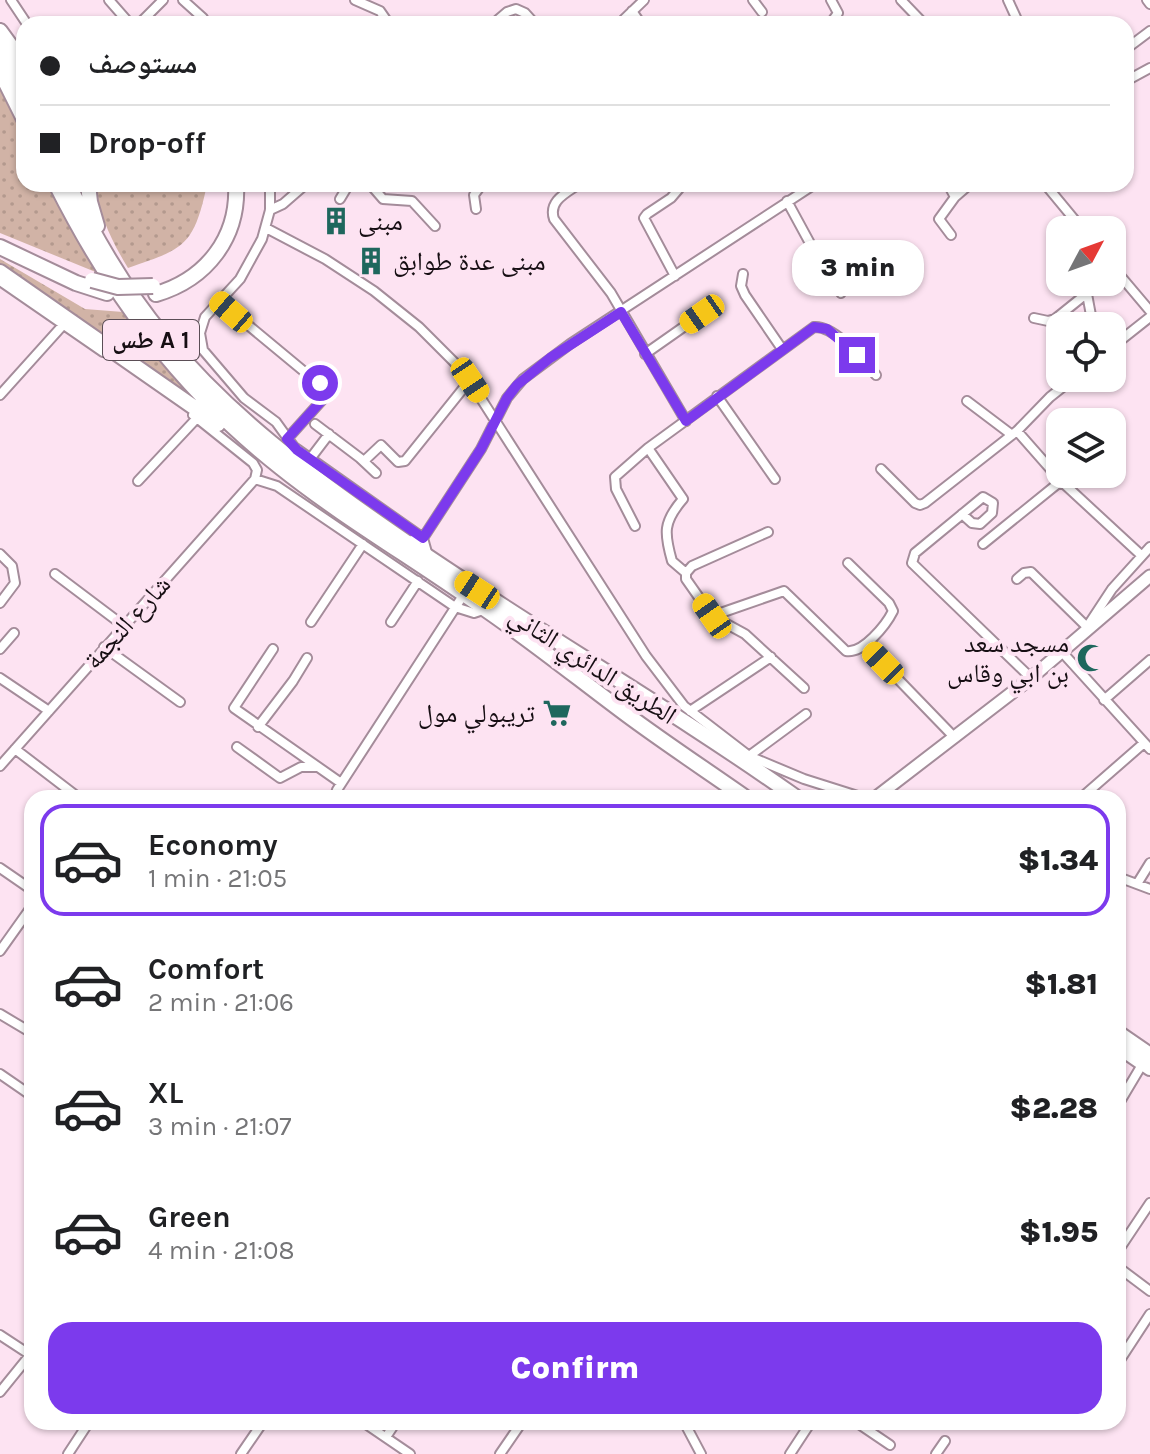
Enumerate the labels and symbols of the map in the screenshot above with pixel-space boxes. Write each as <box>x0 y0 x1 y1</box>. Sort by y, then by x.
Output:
building icon: مبنى <box>321 206 351 236</box>
place label: مبنى <box>358 206 403 237</box>
north arrow <box>1046 216 1126 296</box>
callout: 3 min <box>791 239 923 295</box>
building icon: مبنى عدة طوابق <box>356 246 386 276</box>
place label: مبنى عدة طوابق <box>393 246 546 277</box>
car <box>205 287 257 337</box>
car <box>675 290 729 338</box>
road number: طس A 1 <box>103 320 199 360</box>
route end <box>839 337 875 373</box>
car <box>447 353 493 407</box>
route start <box>302 365 338 401</box>
car <box>450 567 504 613</box>
street label: شارع النجمة <box>77 569 177 675</box>
car <box>688 589 736 643</box>
street label: الطريق الدائري الثاني <box>501 600 682 735</box>
place label: مسجد سعد بن ابي وقاس <box>947 628 1069 694</box>
car <box>858 637 908 689</box>
mosque icon: مسجد سعد بن ابي وقاس <box>1076 643 1106 673</box>
place label: تريبولي مول <box>418 698 535 734</box>
supermarket icon: تريبولي مول <box>542 698 572 728</box>

